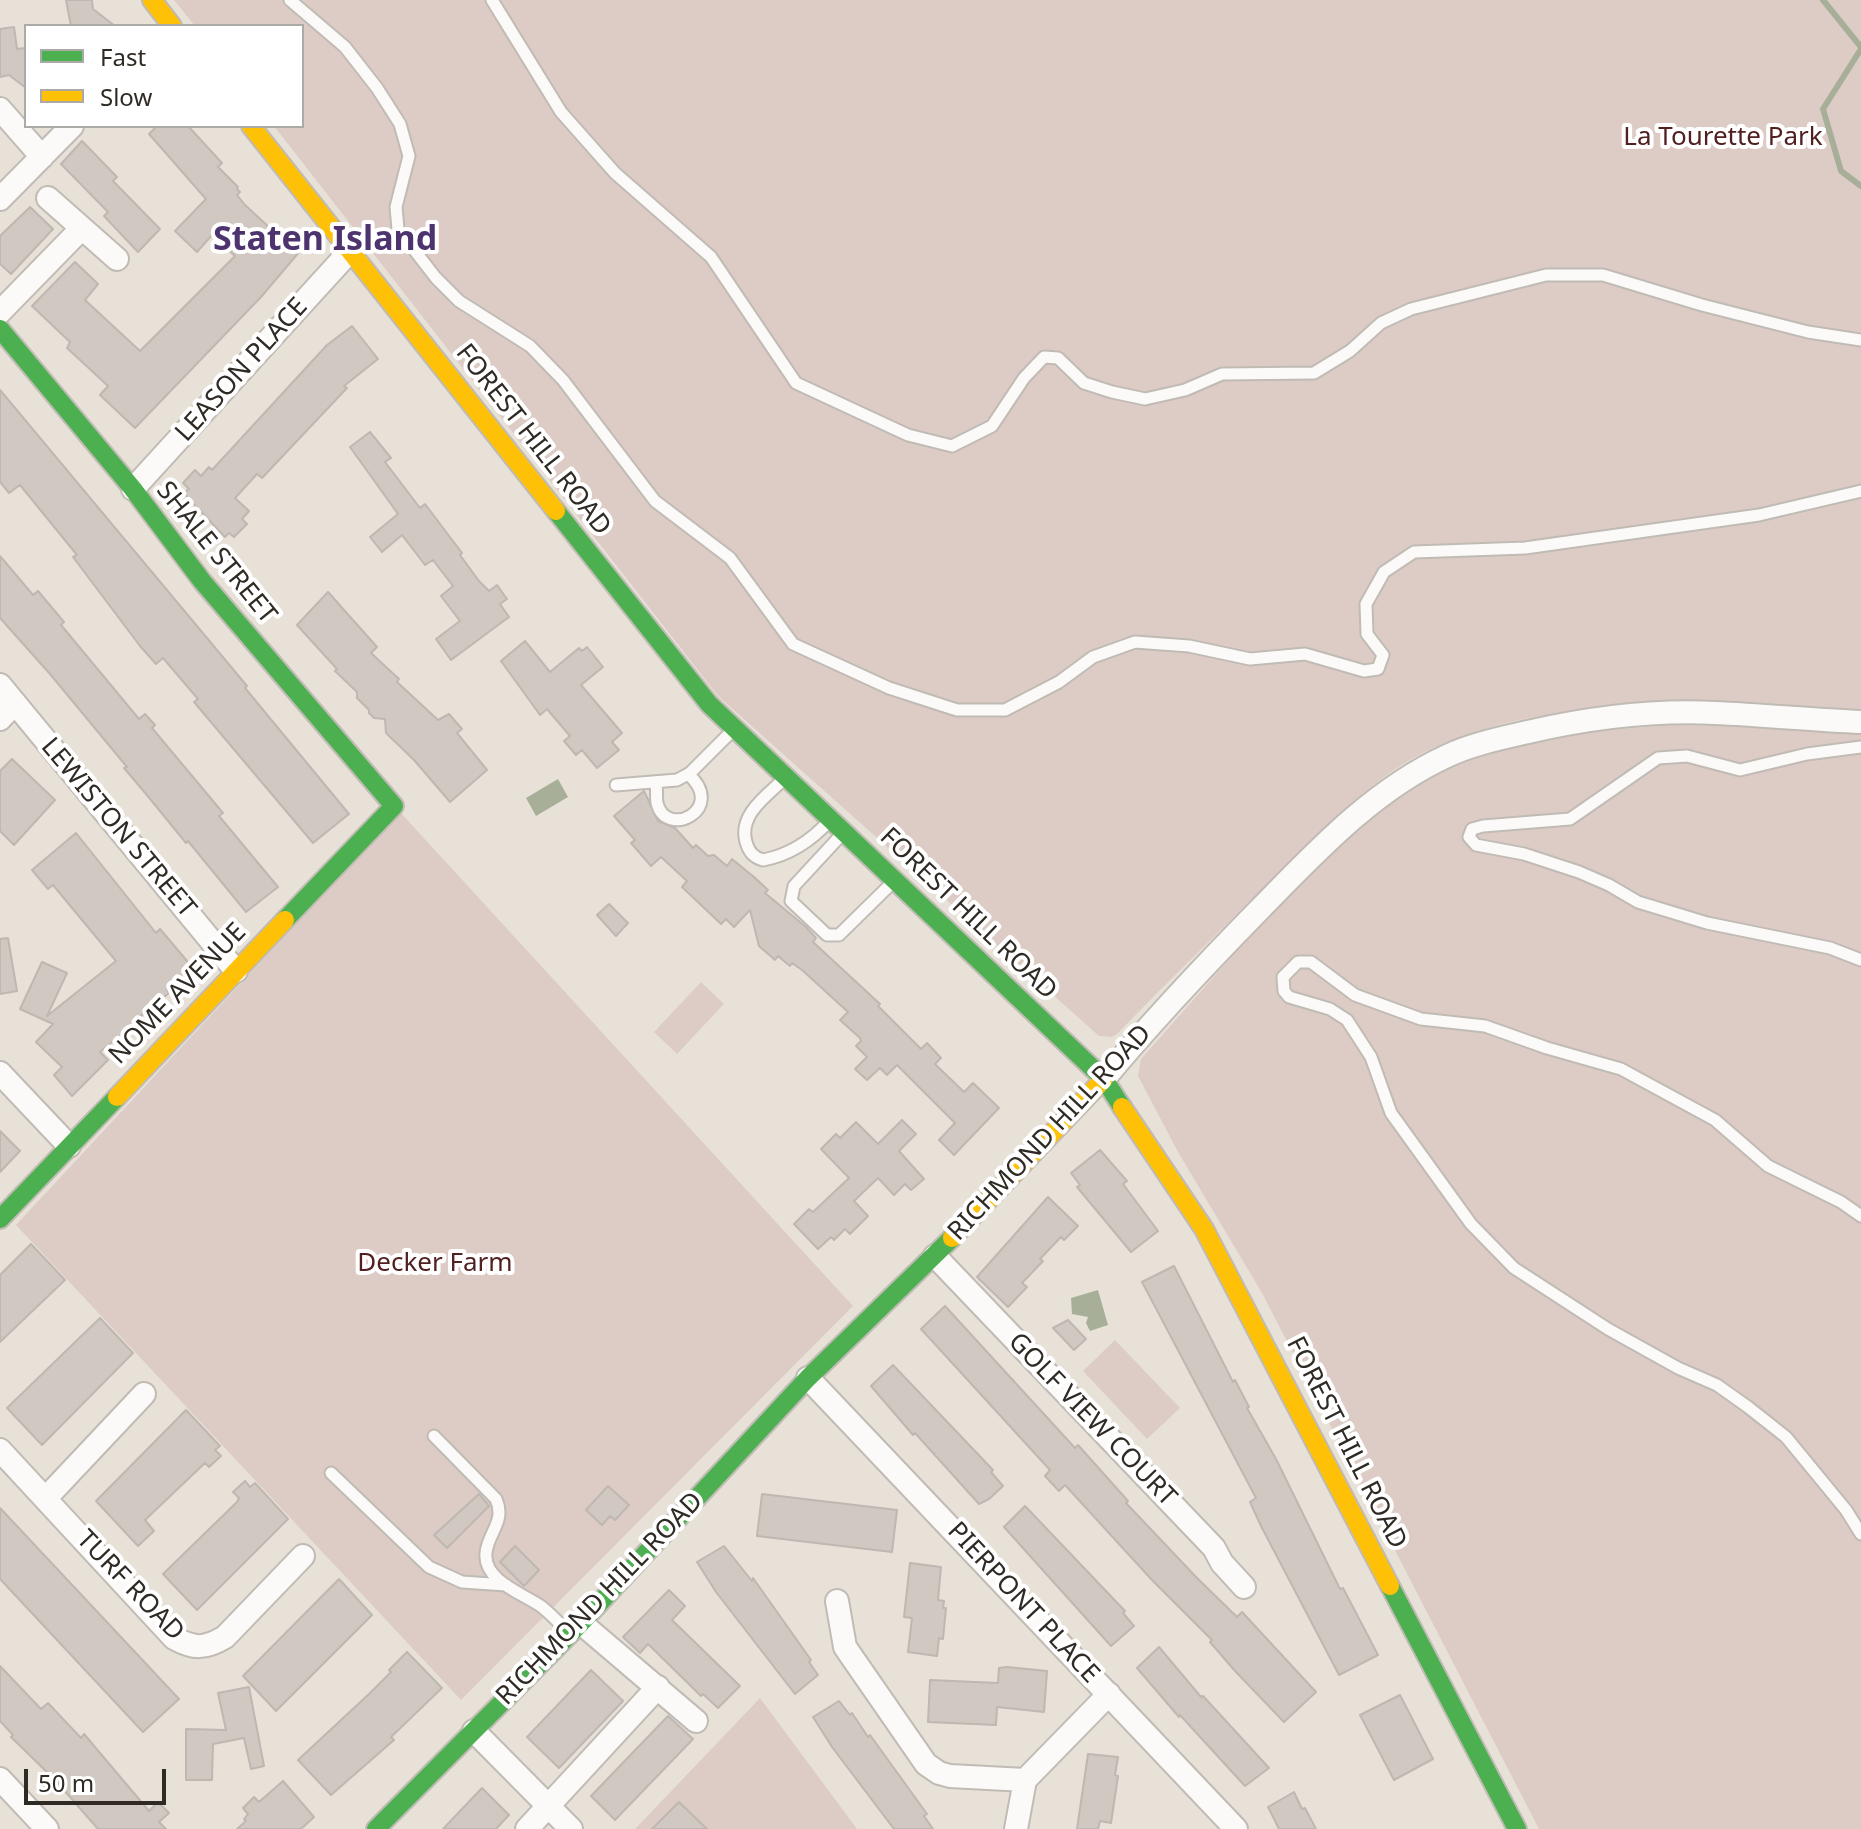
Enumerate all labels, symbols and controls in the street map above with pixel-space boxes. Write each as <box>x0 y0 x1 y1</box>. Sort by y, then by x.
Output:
legend <box>24 24 304 128</box>
text: Fast <box>100 40 146 73</box>
text: Slow <box>100 80 152 113</box>
park label: La Tourette Park <box>1623 122 1823 154</box>
district label: Staten Island <box>213 220 437 260</box>
street label: LEASON PLACE <box>169 292 315 448</box>
street label: FOREST HILL ROAD <box>449 338 617 542</box>
street label: SHALE STREET <box>149 476 283 630</box>
street label: LEWISTON STREET <box>34 732 202 924</box>
street label: FOREST HILL ROAD <box>873 822 1063 1006</box>
street label: NOME AVENUE <box>103 917 253 1071</box>
street label: RICHMOND HILL ROAD <box>942 1019 1158 1247</box>
park label: Decker Farm <box>357 1248 513 1280</box>
street label: GOLF VIEW COURT <box>1001 1327 1183 1513</box>
street label: FOREST HILL ROAD <box>1279 1332 1413 1554</box>
street label: RICHMOND HILL ROAD <box>490 1486 710 1712</box>
street label: PIERPONT PLACE <box>940 1516 1106 1690</box>
street label: TURF ROAD <box>70 1524 190 1648</box>
scale bar <box>28 1753 170 1803</box>
text: 50 m <box>38 1766 94 1799</box>

